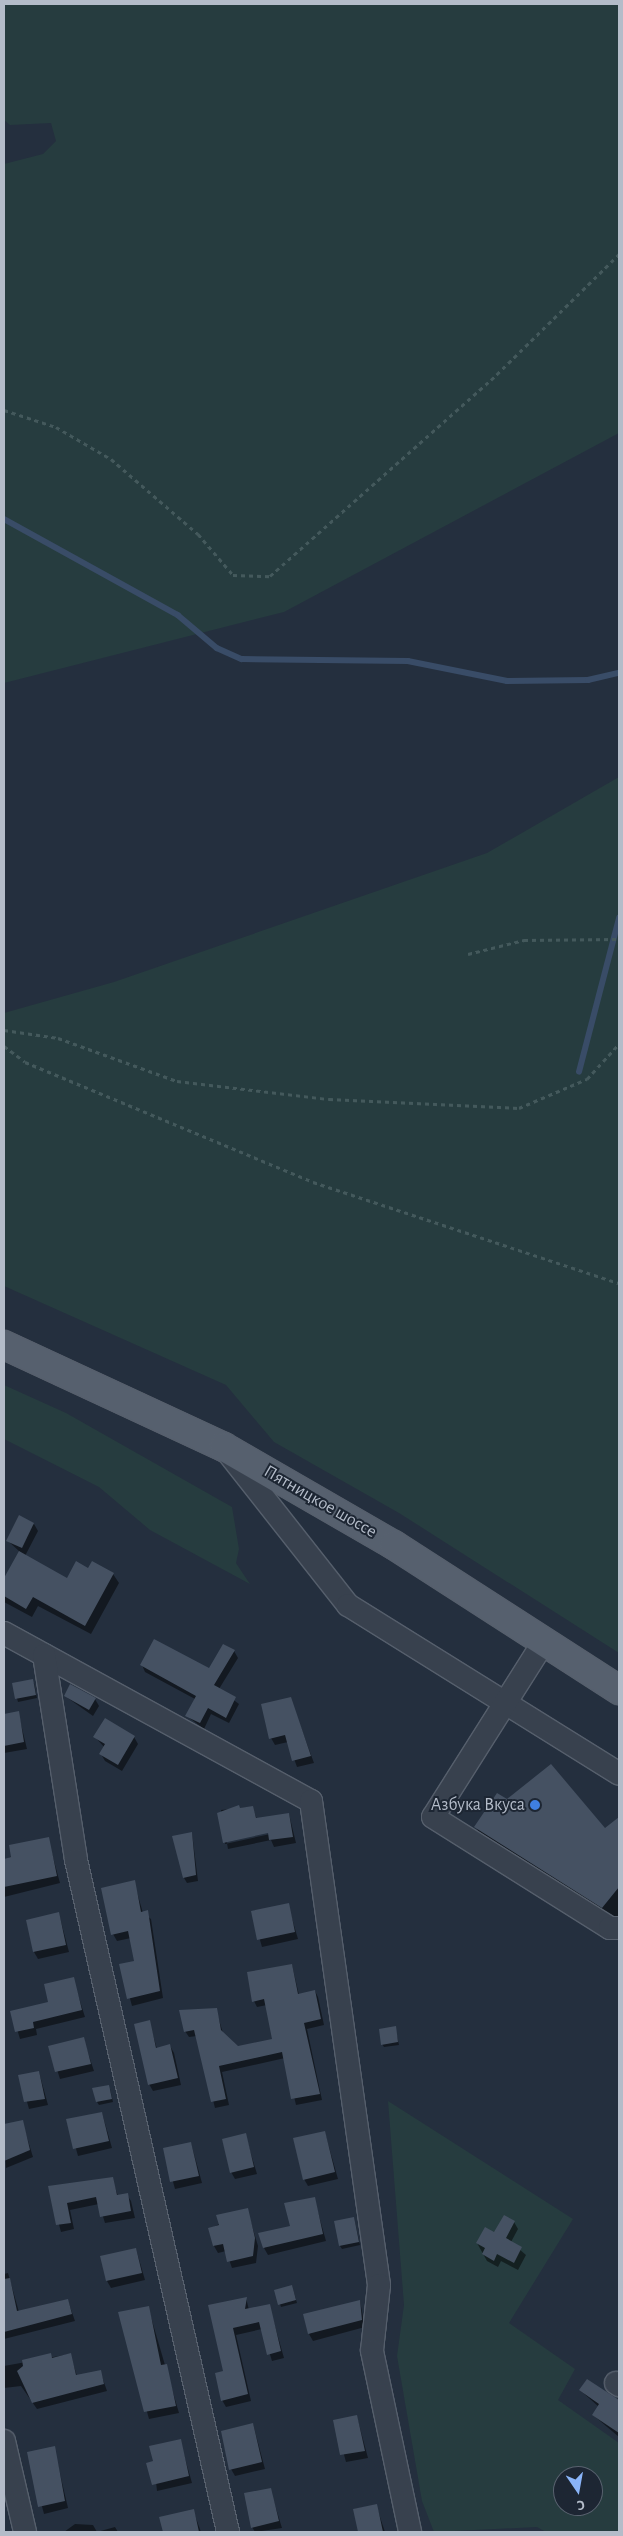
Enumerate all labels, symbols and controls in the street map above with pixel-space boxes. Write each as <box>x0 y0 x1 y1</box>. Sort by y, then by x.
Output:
street label: Пятницкое шоссе <box>260 1461 380 1543</box>
place label: Азбука Вкуса <box>431 1794 525 1816</box>
marker: Азбука Вкуса <box>529 1799 541 1811</box>
north arrow <box>553 2466 603 2516</box>
text: С <box>576 2497 586 2512</box>

